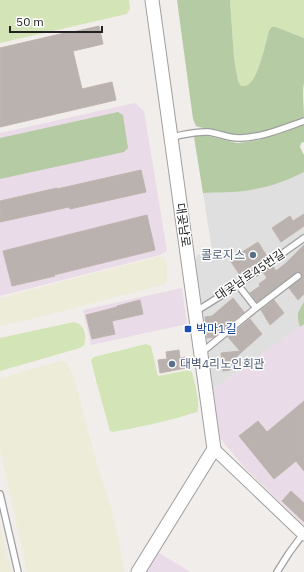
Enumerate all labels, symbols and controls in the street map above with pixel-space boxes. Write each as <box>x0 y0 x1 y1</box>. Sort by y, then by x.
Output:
scale bar <box>10 8 102 34</box>
text: 50 m <box>16 14 44 29</box>
street label: 대곶남로 <box>173 202 194 248</box>
street label: 대곶남로45번길 <box>212 246 287 303</box>
place label: 콜로지스 <box>201 247 245 262</box>
marker: 콜로지스 <box>248 250 258 260</box>
place label: 박마1길 <box>196 321 236 336</box>
marker: 박마1길 <box>183 324 193 334</box>
place label: 대벽4리노인회관 <box>180 356 264 371</box>
marker: 대벽4리노인회관 <box>167 359 177 369</box>

